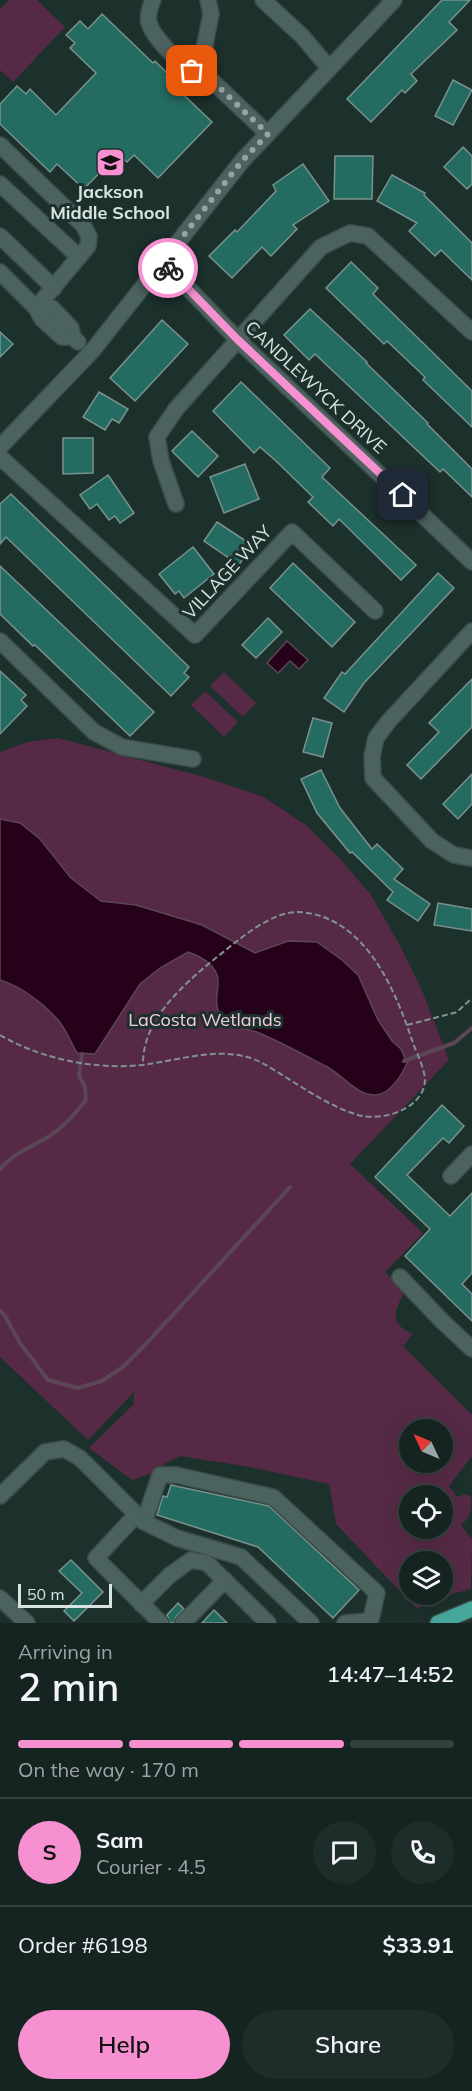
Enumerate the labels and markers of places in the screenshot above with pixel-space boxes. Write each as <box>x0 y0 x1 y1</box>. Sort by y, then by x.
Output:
pin <box>166 45 217 96</box>
school or university icon: Jackson Middle School <box>94 146 126 178</box>
place label: Jackson Middle School <box>50 180 170 224</box>
pin <box>377 469 428 520</box>

